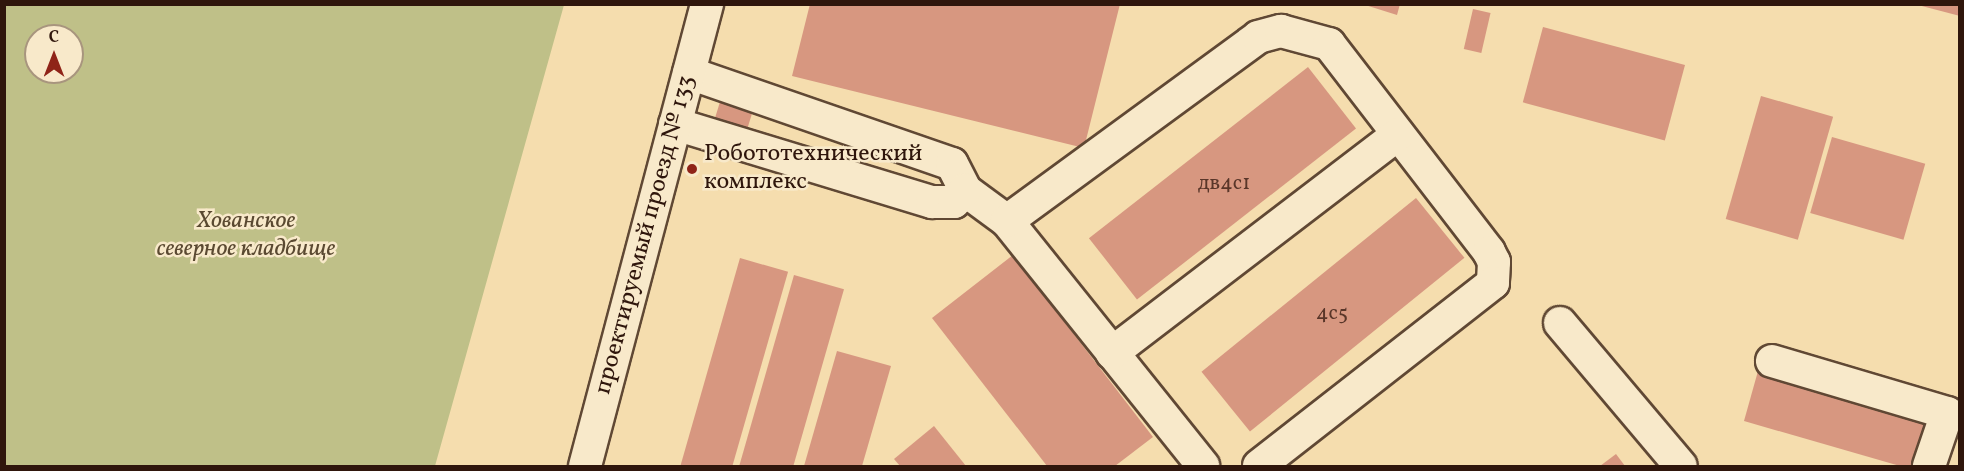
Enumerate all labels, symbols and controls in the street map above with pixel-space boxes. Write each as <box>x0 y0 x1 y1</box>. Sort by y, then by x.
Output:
north arrow <box>24 24 84 84</box>
text: С <box>49 27 59 49</box>
street label: проектируемый проезд № 133 <box>590 72 702 398</box>
place label: Робототехнический комплекс <box>704 141 922 197</box>
marker: Робототехнический комплекс <box>685 162 699 176</box>
house number: дв4с1 <box>1198 171 1250 197</box>
park label: Хованское северное кладбище <box>157 208 335 264</box>
house number: 4с5 <box>1316 301 1348 327</box>

